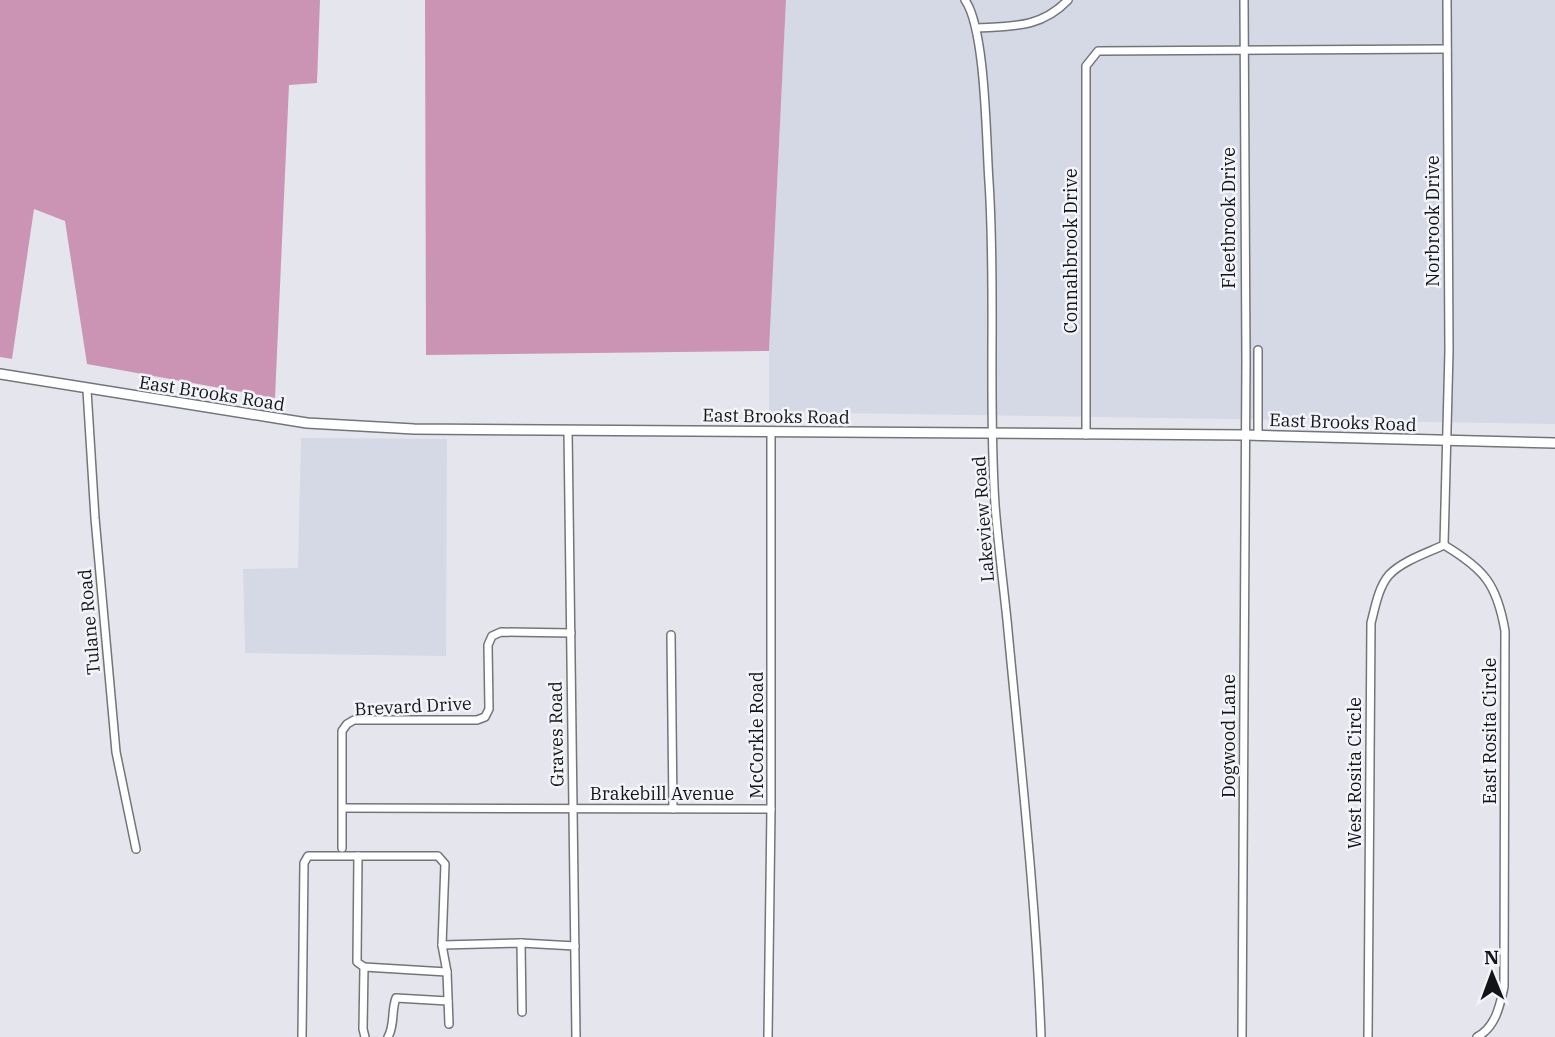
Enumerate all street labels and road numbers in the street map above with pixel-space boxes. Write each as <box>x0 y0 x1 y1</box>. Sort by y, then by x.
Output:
street label: Fleetbrook Drive <box>1217 147 1240 289</box>
street label: Norbrook Drive <box>1421 155 1444 287</box>
street label: Connahbrook Drive <box>1059 168 1082 334</box>
street label: East Brooks Road <box>137 370 287 416</box>
street label: East Brooks Road <box>702 403 850 429</box>
street label: East Brooks Road <box>1269 408 1417 436</box>
street label: Lakeview Road <box>967 455 999 583</box>
street label: Tulane Road <box>73 568 105 676</box>
street label: East Rosita Circle <box>1478 657 1501 805</box>
street label: McCorkle Road <box>745 671 768 799</box>
street label: Dogwood Lane <box>1217 674 1240 798</box>
street label: Graves Road <box>544 681 568 787</box>
street label: Brevard Drive <box>354 691 472 721</box>
street label: West Rosita Circle <box>1343 697 1366 849</box>
street label: Brakebill Avenue <box>590 782 734 805</box>

